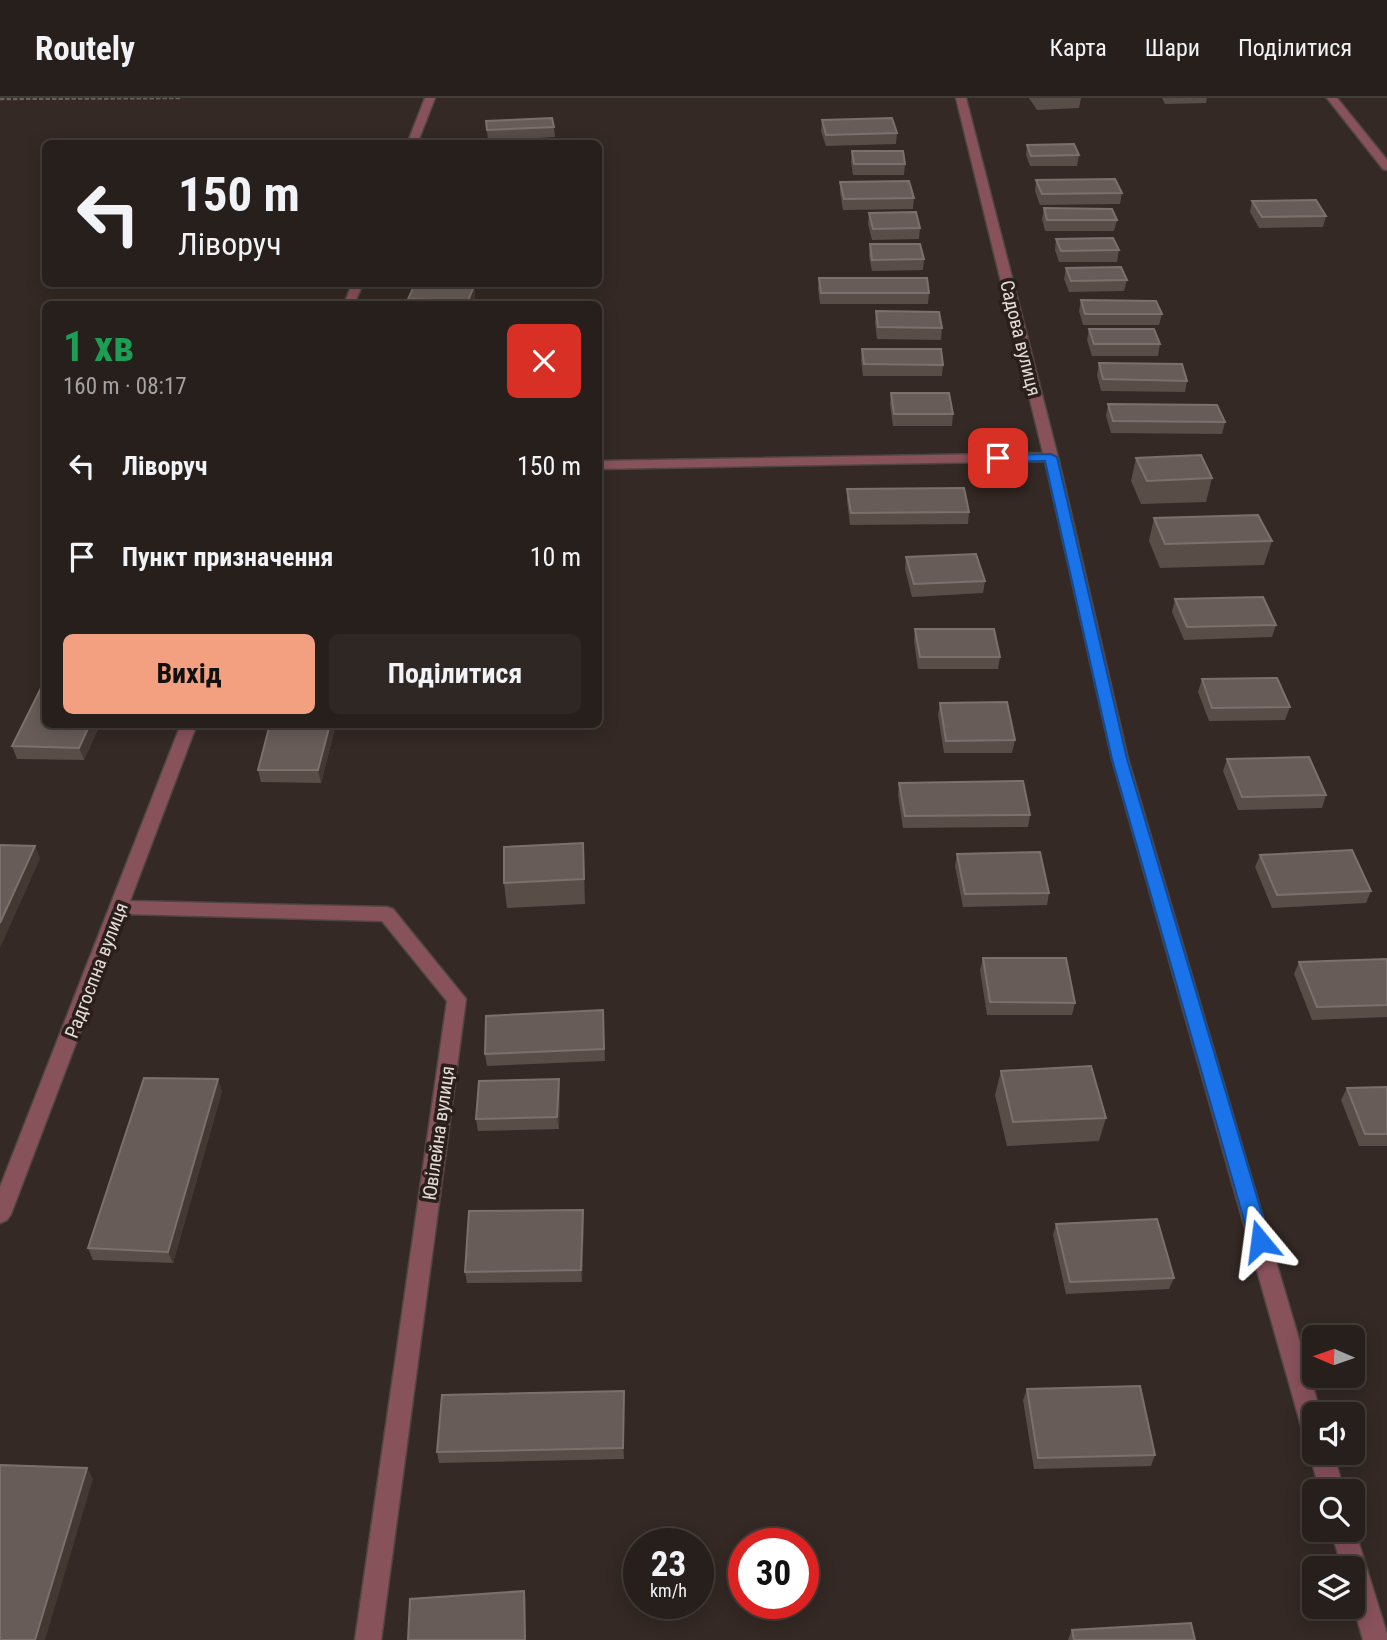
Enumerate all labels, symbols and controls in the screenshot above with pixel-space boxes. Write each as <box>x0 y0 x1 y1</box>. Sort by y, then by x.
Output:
text: Routely <box>35 29 135 68</box>
text: Карта <box>1049 34 1107 62</box>
text: Шари <box>1145 34 1200 62</box>
text: Поділитися <box>1238 34 1352 62</box>
text: 150 m <box>178 166 300 223</box>
icon: left <box>63 168 154 259</box>
text: Ліворуч <box>178 225 282 263</box>
street label: Садова вулиця <box>995 278 1046 398</box>
text: 1 хв <box>63 322 134 371</box>
button: close <box>507 324 581 398</box>
text: 160 m · 08:17 <box>63 373 187 400</box>
pin <box>968 428 1028 488</box>
icon: arrive <box>979 439 1017 477</box>
icon: left <box>63 447 101 485</box>
text: Ліворуч <box>122 451 207 481</box>
text: 150 m <box>517 451 581 481</box>
icon: arrive <box>63 538 101 576</box>
text: Пункт призначення <box>122 542 333 572</box>
text: 10 m <box>530 542 581 572</box>
button: Вихід <box>63 634 315 714</box>
button: Поділитися <box>329 634 581 714</box>
street label: Радгоспна вулиця <box>60 899 133 1041</box>
street label: Ювілейна вулиця <box>418 1064 459 1202</box>
position arrow <box>1223 1204 1297 1278</box>
north arrow <box>1302 1325 1365 1388</box>
map controls <box>1302 1325 1365 1619</box>
button: sound <box>1302 1402 1365 1465</box>
button: search <box>1302 1479 1365 1542</box>
speed limit sign: 30 <box>728 1528 819 1619</box>
text: 23 <box>651 1544 686 1585</box>
button: layers <box>1302 1556 1365 1619</box>
text: km/h <box>650 1580 687 1601</box>

